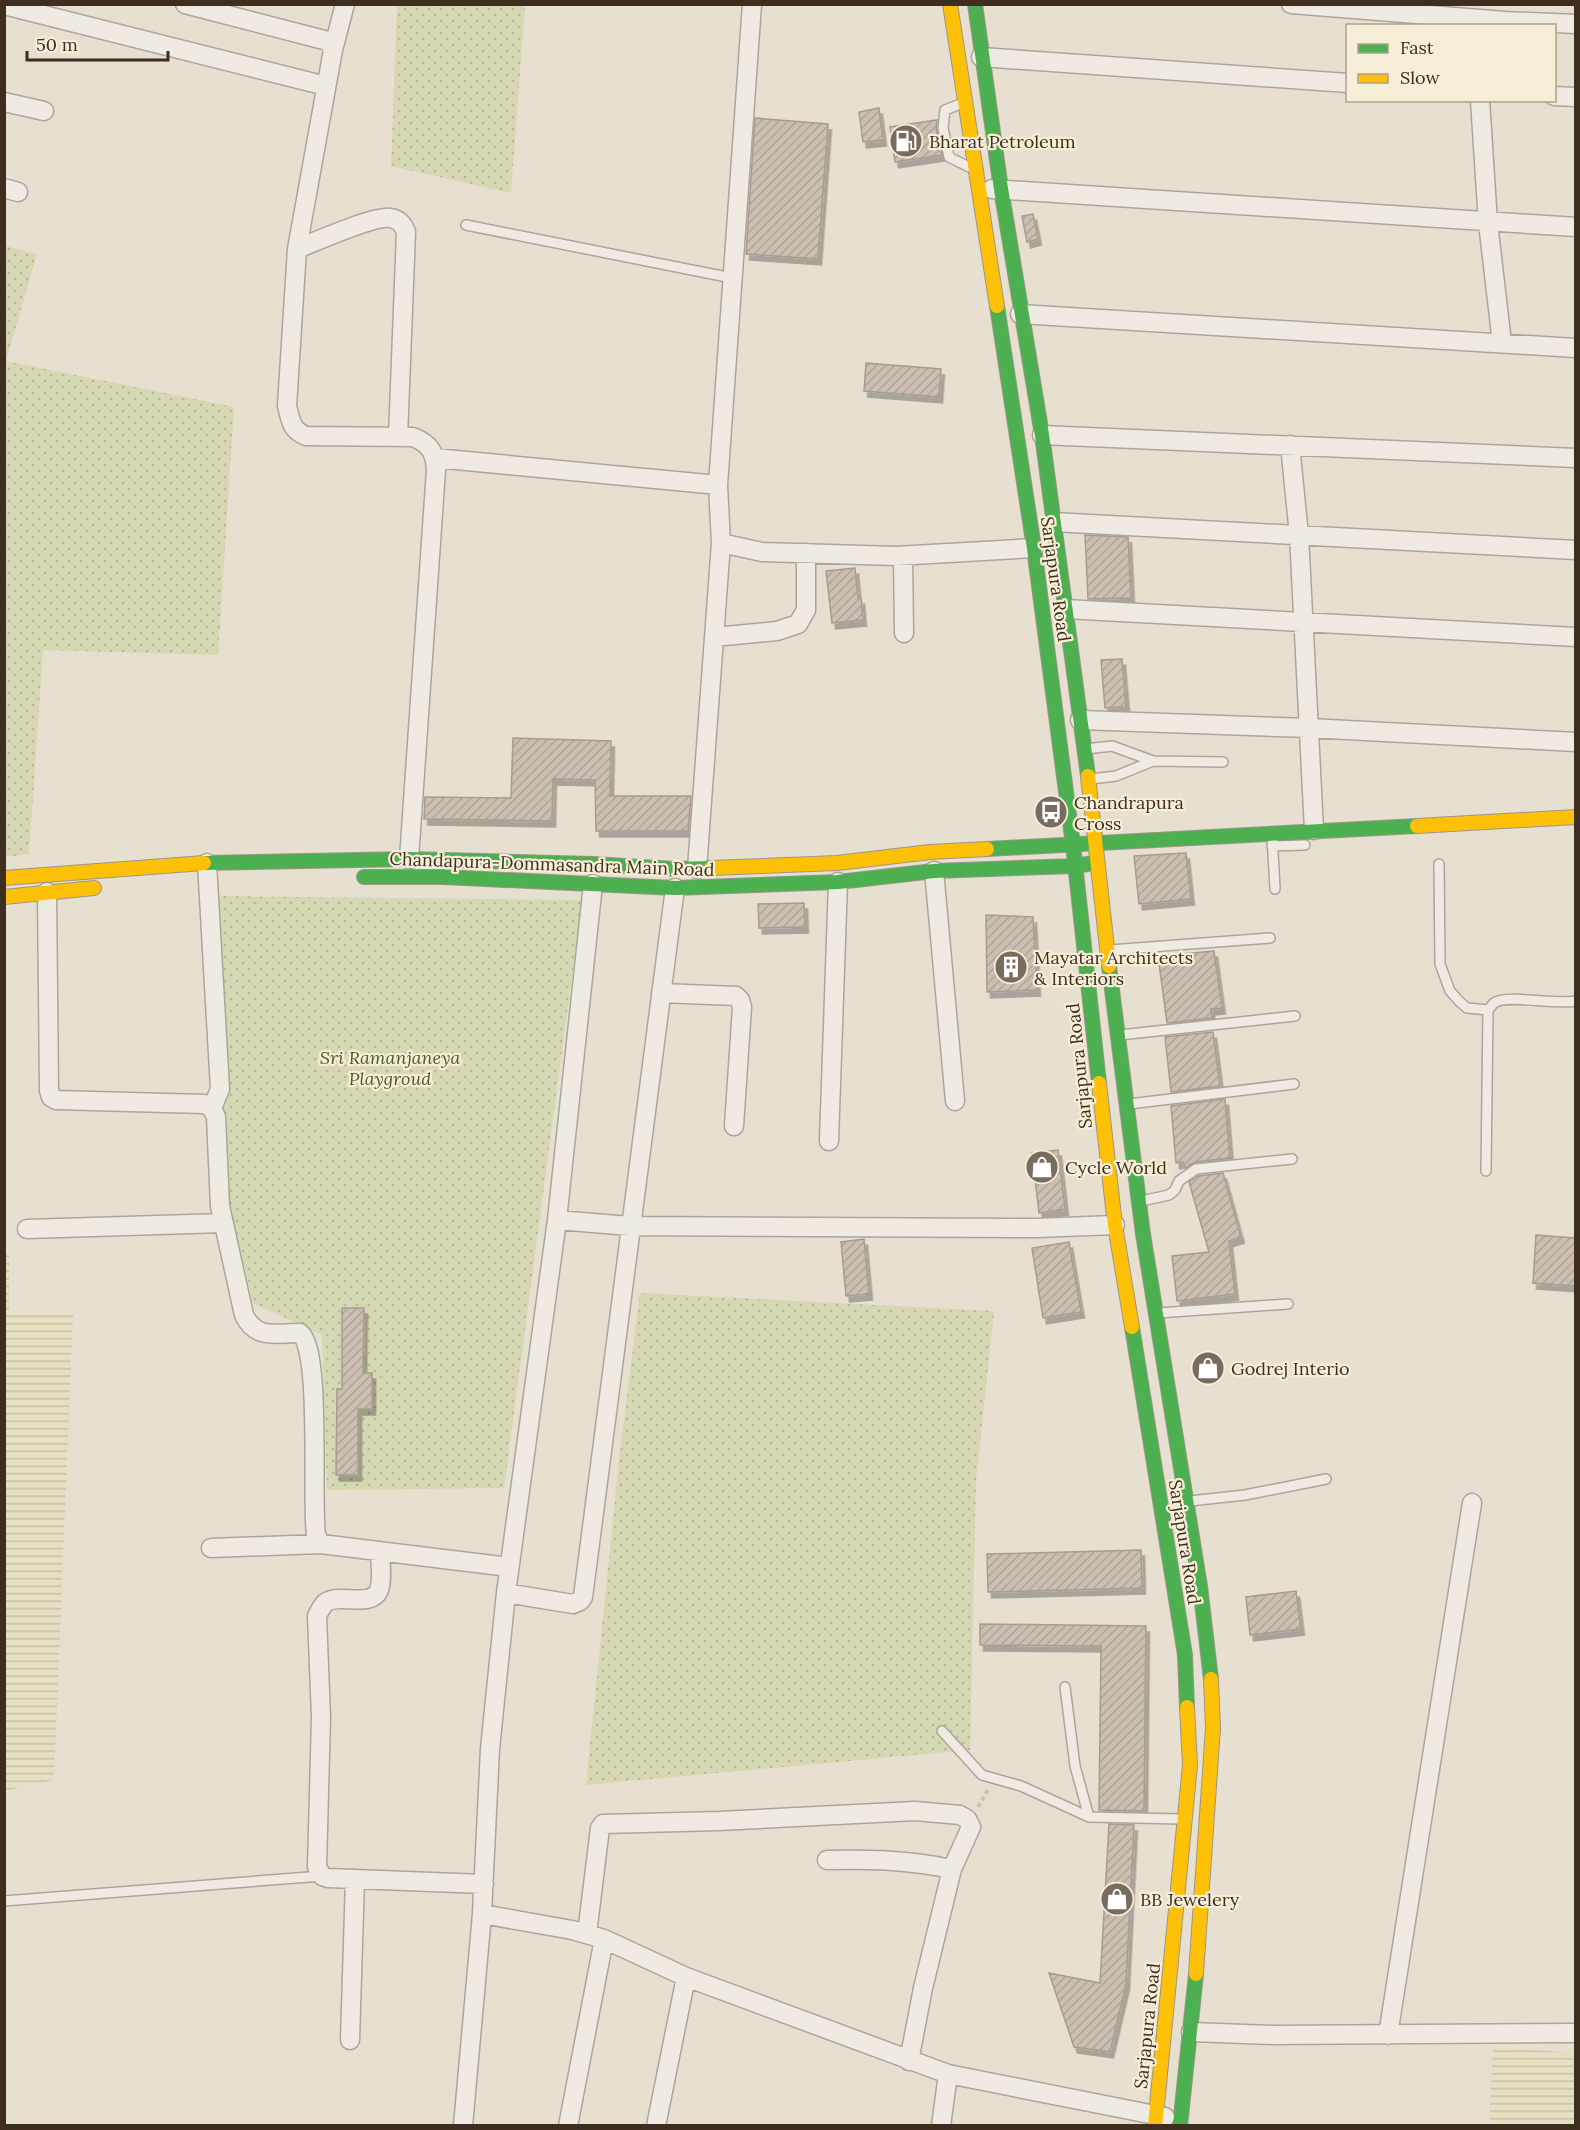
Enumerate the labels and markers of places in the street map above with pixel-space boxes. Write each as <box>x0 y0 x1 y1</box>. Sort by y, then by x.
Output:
fuel station icon: Bharat Petroleum <box>888 123 924 159</box>
place label: Bharat Petroleum <box>929 130 1076 153</box>
place label: Chandrapura Cross <box>1074 791 1184 835</box>
bus stop icon: Chandrapura Cross <box>1033 794 1069 830</box>
place label: Mayatar Architects & Interiors <box>1034 946 1193 990</box>
building icon: Mayatar Architects & Interiors <box>993 949 1029 985</box>
shop icon: Cycle World <box>1024 1149 1060 1185</box>
place label: Cycle World <box>1065 1156 1167 1179</box>
shop icon: Godrej Interio <box>1190 1350 1226 1386</box>
place label: Godrej Interio <box>1231 1357 1350 1380</box>
shop icon: BB Jewelery <box>1099 1881 1135 1917</box>
place label: BB Jewelery <box>1140 1888 1240 1911</box>

